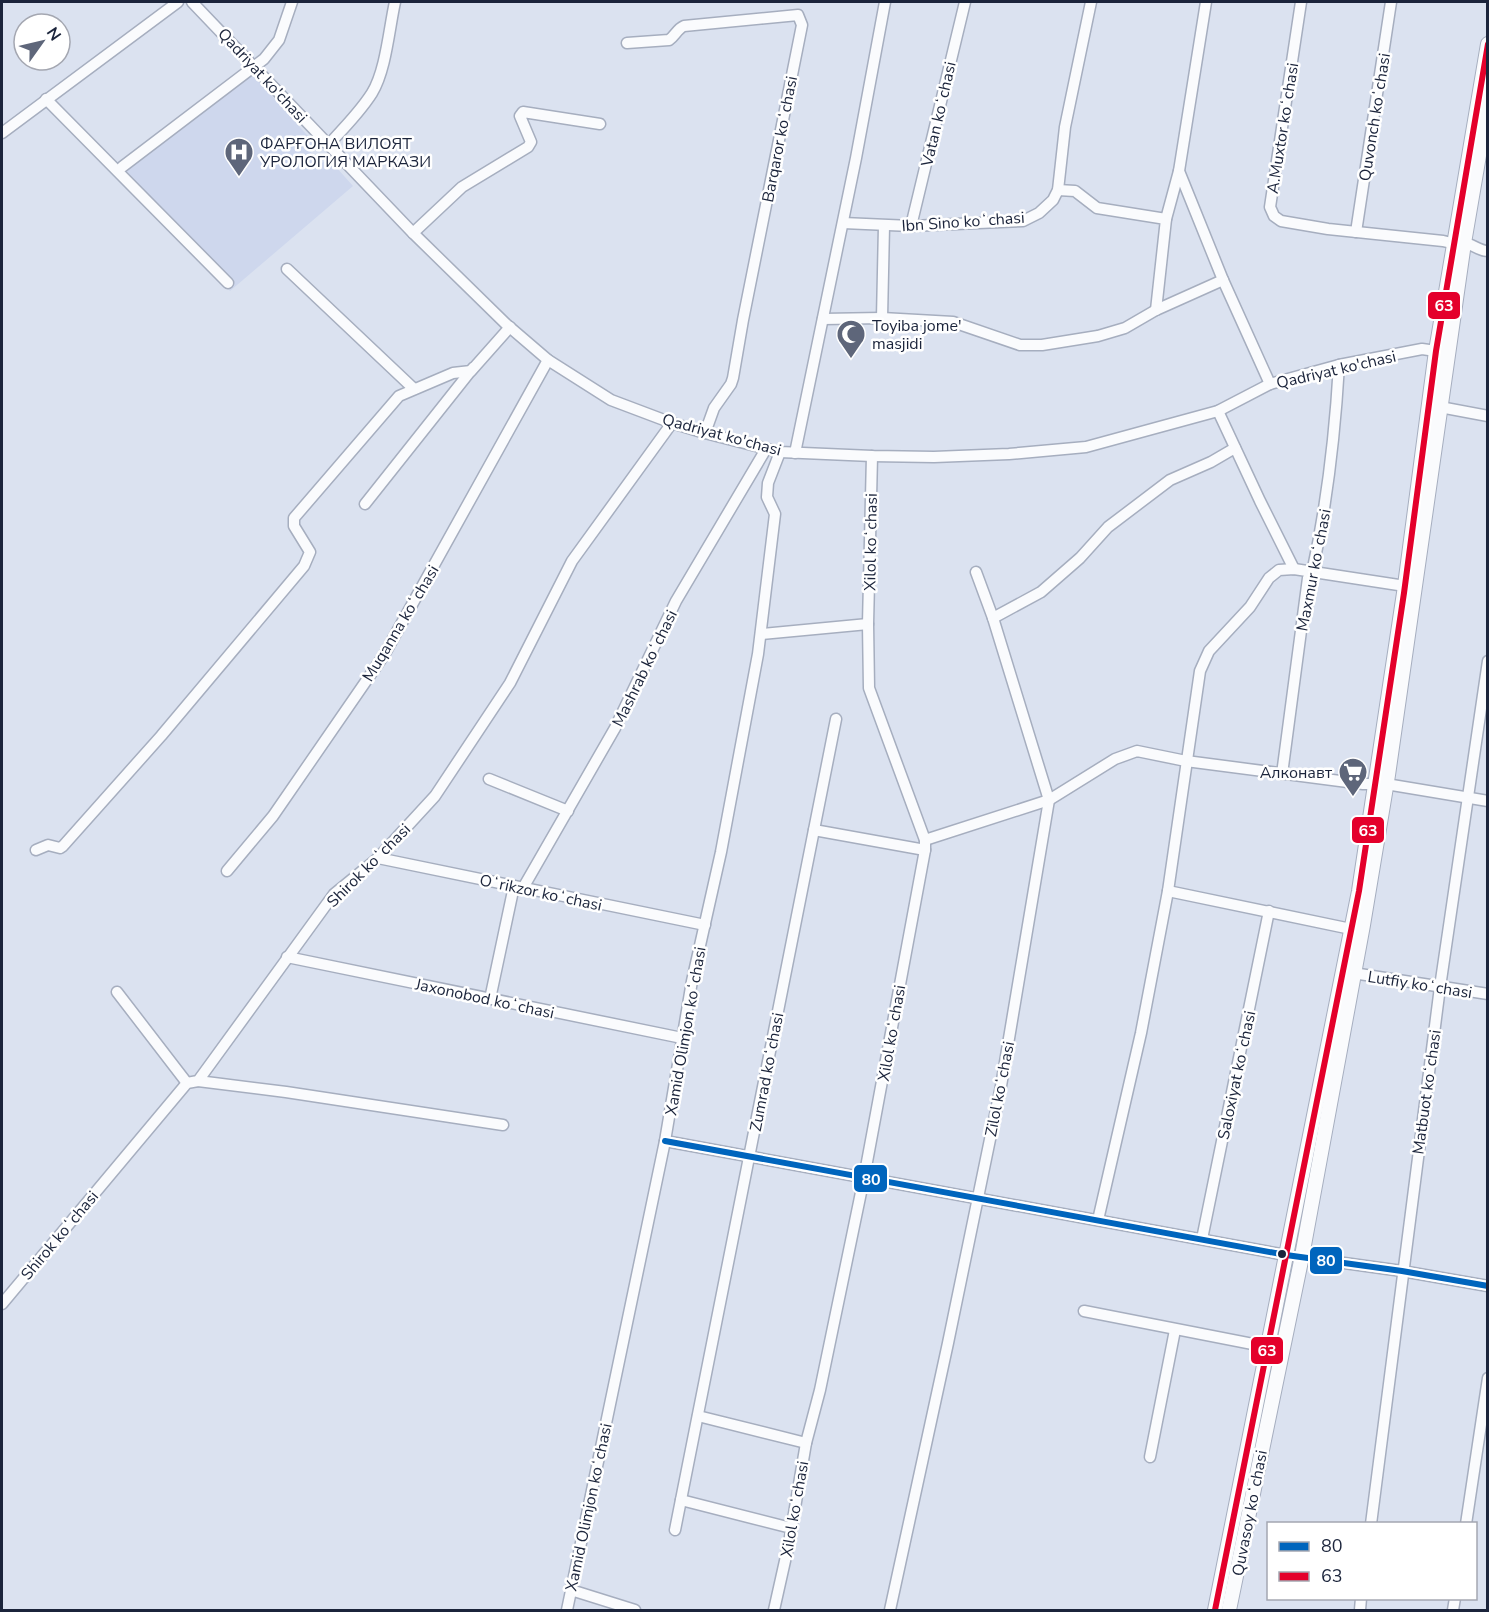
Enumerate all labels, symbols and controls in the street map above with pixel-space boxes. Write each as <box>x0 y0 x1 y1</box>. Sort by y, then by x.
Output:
north arrow <box>12 12 72 72</box>
text: N <box>41 23 66 45</box>
street label: Qadriyat ko'chasi <box>212 23 312 128</box>
street label: Quvonch koʻchasi <box>1354 52 1396 183</box>
street label: Vatan koʻchasi <box>916 60 962 170</box>
street label: A.Muxtor koʻchasi <box>1262 61 1304 195</box>
street label: Barqaror koʻchasi <box>757 74 803 204</box>
place label: ФАРҒОНА ВИЛОЯТ УРОЛОГИЯ МАРКАЗИ <box>259 133 431 173</box>
hospital icon: ФАРҒОНА ВИЛОЯТ УРОЛОГИЯ МАРКАЗИ <box>223 136 255 178</box>
street label: Ibn Sino koʻchasi <box>901 207 1025 237</box>
line badge: 63 <box>1427 291 1461 320</box>
text: 63 <box>1434 295 1454 317</box>
place label: Toyiba jome' masjidi <box>872 315 961 355</box>
mosque icon: Toyiba jome' masjidi <box>835 318 867 360</box>
street label: Qadriyat ko'chasi <box>1274 345 1398 394</box>
street label: Qadriyat ko'chasi <box>660 409 784 461</box>
street label: Xilol koʻchasi <box>859 493 883 591</box>
street label: Maxmur koʻchasi <box>1291 507 1337 633</box>
street label: Muqanna koʻchasi <box>357 561 444 686</box>
street label: Mashrab koʻchasi <box>607 606 683 731</box>
supermarket icon: Алконавт <box>1337 756 1369 798</box>
place label: Алконавт <box>1260 762 1333 784</box>
line badge: 63 <box>1351 816 1385 844</box>
street label: Shirok koʻchasi <box>322 819 416 913</box>
text: 63 <box>1358 820 1378 842</box>
street label: Oʻrikzor koʻchasi <box>478 869 604 917</box>
street label: Xamid Olimjon koʻchasi <box>660 945 712 1117</box>
street label: Lutfiy koʻchasi <box>1366 966 1474 1004</box>
street label: Jaxonobod koʻchasi <box>412 973 556 1024</box>
street label: Xilol koʻchasi <box>873 983 911 1083</box>
street label: Saloxiyat koʻchasi <box>1213 1009 1261 1142</box>
street label: Zumrad koʻchasi <box>745 1011 789 1133</box>
street label: Matbuot koʻchasi <box>1407 1028 1447 1156</box>
street label: Zilol koʻchasi <box>980 1040 1020 1139</box>
line badge: 80 <box>853 1164 888 1193</box>
text: 80 <box>861 1169 881 1191</box>
street label: Shirok koʻchasi <box>16 1186 104 1285</box>
line badge: 80 <box>1309 1246 1343 1275</box>
unlabelled marker <box>1276 1248 1288 1260</box>
text: 80 <box>1316 1250 1336 1272</box>
line badge: 63 <box>1250 1336 1284 1365</box>
text: 63 <box>1257 1340 1277 1362</box>
street label: Xamid Olimjon koʻchasi <box>560 1421 618 1593</box>
street label: Quvasoy koʻchasi <box>1227 1448 1273 1578</box>
street label: Xilol koʻchasi <box>776 1459 814 1559</box>
legend <box>1267 1522 1477 1600</box>
text: 80 <box>1321 1534 1343 1558</box>
text: 63 <box>1321 1564 1343 1588</box>

